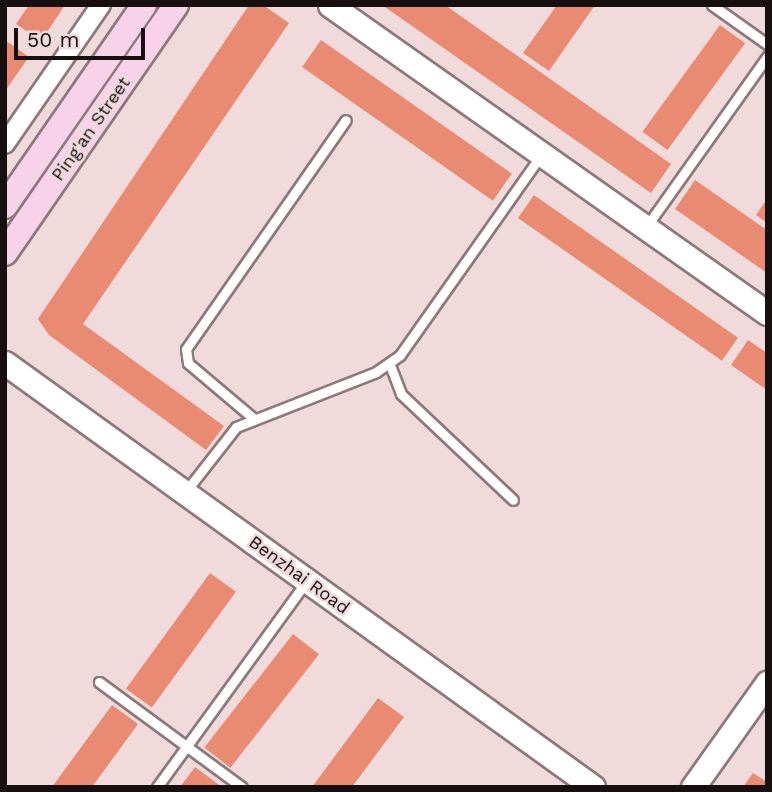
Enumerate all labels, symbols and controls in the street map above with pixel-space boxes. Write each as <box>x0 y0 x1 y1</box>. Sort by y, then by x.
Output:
scale bar <box>18 14 149 58</box>
text: 50 m <box>27 27 79 52</box>
street label: Ping'an Street <box>47 73 135 185</box>
street label: Benzhai Road <box>244 531 354 619</box>

